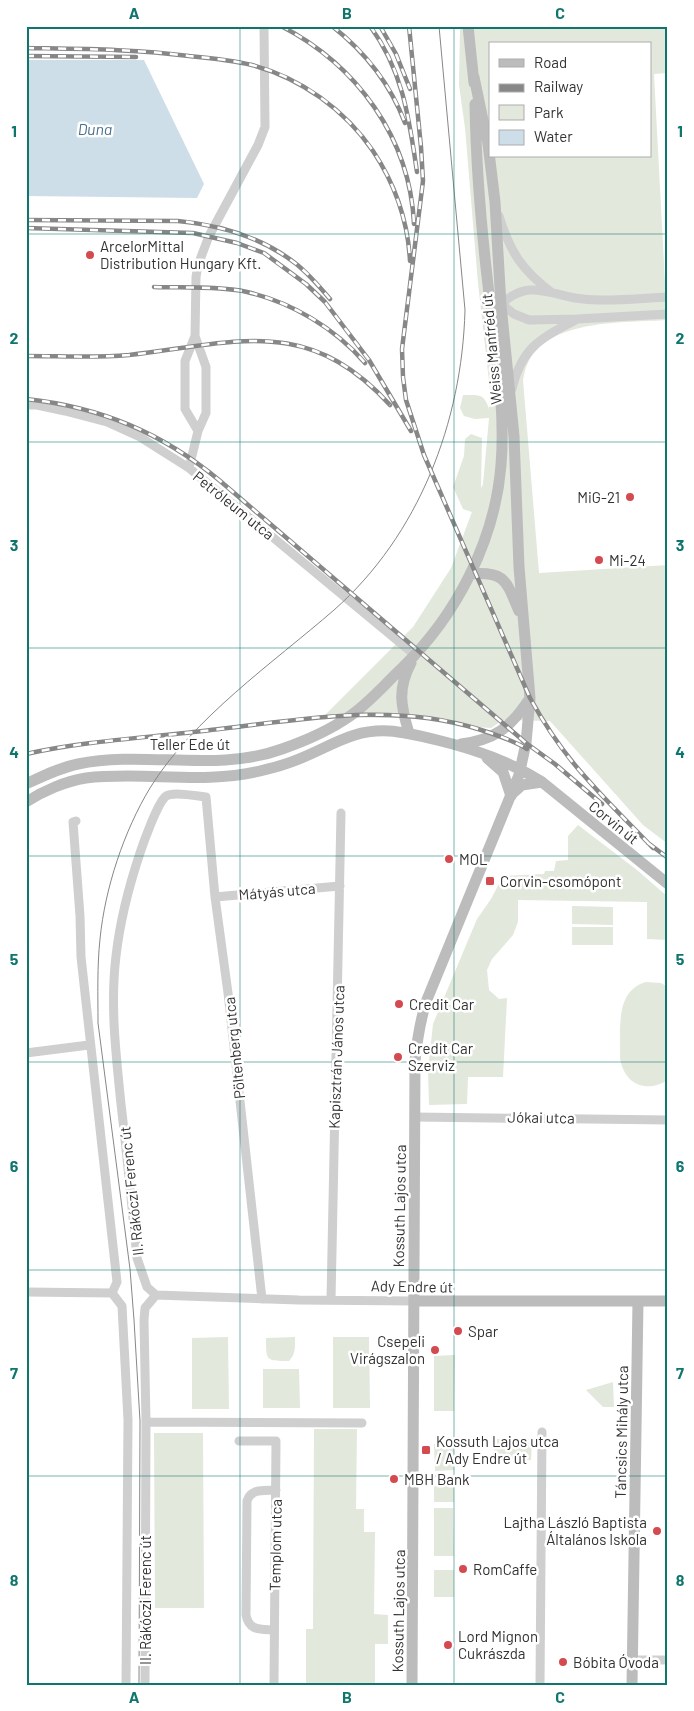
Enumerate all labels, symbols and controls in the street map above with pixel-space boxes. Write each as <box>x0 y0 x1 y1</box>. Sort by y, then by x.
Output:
text: A <box>129 3 140 22</box>
text: B <box>342 3 352 22</box>
text: C <box>555 3 565 22</box>
legend <box>489 42 652 158</box>
text: Road <box>534 53 567 71</box>
text: Railway <box>534 77 583 95</box>
text: Park <box>534 103 564 121</box>
water label: Duna <box>78 119 112 138</box>
text: 1 <box>11 121 17 140</box>
text: 1 <box>677 121 683 140</box>
text: Water <box>534 127 573 145</box>
place label: ArcelorMittal Distribution Hungary Kft. <box>100 237 261 272</box>
marker: ArcelorMittal Distribution Hungary Kft. <box>84 249 96 261</box>
street label: Weiss Manfréd út <box>477 293 505 405</box>
text: 2 <box>10 328 19 347</box>
text: 2 <box>676 328 685 347</box>
street label: Petróleum utca <box>190 467 278 543</box>
place label: MiG-21 <box>577 488 620 506</box>
marker: MiG-21 <box>624 491 636 503</box>
text: 3 <box>10 535 18 554</box>
text: 3 <box>676 535 684 554</box>
place label: Mi-24 <box>609 551 646 569</box>
marker: Mi-24 <box>593 554 605 566</box>
street label: Teller Ede út <box>150 735 230 753</box>
text: 4 <box>9 742 19 761</box>
text: 4 <box>675 742 685 761</box>
street label: Corvin út <box>586 797 642 847</box>
place label: MOL <box>459 850 488 868</box>
marker: MOL <box>443 853 455 865</box>
place label: Corvin-csomópont <box>500 872 621 890</box>
marker: Corvin-csomópont <box>484 875 496 887</box>
street label: Mátyás utca <box>238 879 316 903</box>
text: 5 <box>10 949 19 968</box>
text: 5 <box>676 949 685 968</box>
street label: Kapisztrán János utca <box>324 985 348 1129</box>
place label: Credit Car <box>409 995 475 1013</box>
street label: Pöltenberg utca <box>220 996 248 1100</box>
marker: Credit Car <box>393 998 405 1010</box>
place label: Credit Car Szerviz <box>408 1039 474 1074</box>
marker: Credit Car Szerviz <box>392 1051 404 1063</box>
street label: Jókai utca <box>507 1107 575 1127</box>
street label: II. Rákóczi Ferenc út <box>115 1125 147 1257</box>
street label: Kossuth Lajos utca <box>389 1144 409 1268</box>
text: 6 <box>10 1156 19 1175</box>
text: 6 <box>676 1156 685 1175</box>
street label: Ady Endre út <box>371 1276 453 1296</box>
place label: Spar <box>468 1322 499 1340</box>
marker: Spar <box>452 1325 464 1337</box>
place label: Csepeli Virágszalon <box>350 1332 425 1367</box>
marker: Csepeli Virágszalon <box>429 1344 441 1356</box>
text: 7 <box>10 1363 18 1382</box>
text: 7 <box>676 1363 684 1382</box>
street label: Táncsics Mihály utca <box>611 1365 631 1499</box>
place label: Kossuth Lajos utca / Ady Endre út <box>436 1432 559 1467</box>
marker: Kossuth Lajos utca / Ady Endre út <box>420 1444 432 1456</box>
place label: MBH Bank <box>404 1470 470 1488</box>
marker: MBH Bank <box>388 1473 400 1485</box>
street label: Templom utca <box>265 1499 285 1591</box>
place label: Lajtha László Baptista Általános Iskola <box>504 1513 647 1548</box>
marker: Lajtha László Baptista Általános Iskola <box>651 1525 663 1537</box>
street label: II. Rákóczi Ferenc út <box>136 1535 154 1665</box>
street label: Kossuth Lajos utca <box>388 1549 408 1673</box>
place label: RomCaffe <box>473 1560 537 1578</box>
marker: RomCaffe <box>457 1563 469 1575</box>
text: 8 <box>10 1570 19 1589</box>
text: 8 <box>676 1570 685 1589</box>
place label: Lord Mignon Cukrászda <box>458 1627 538 1662</box>
marker: Lord Mignon Cukrászda <box>442 1639 454 1651</box>
place label: Bóbita Óvoda <box>573 1653 659 1671</box>
marker: Bóbita Óvoda <box>557 1656 569 1668</box>
text: A <box>129 1687 140 1706</box>
text: B <box>342 1687 352 1706</box>
text: C <box>555 1687 565 1706</box>

